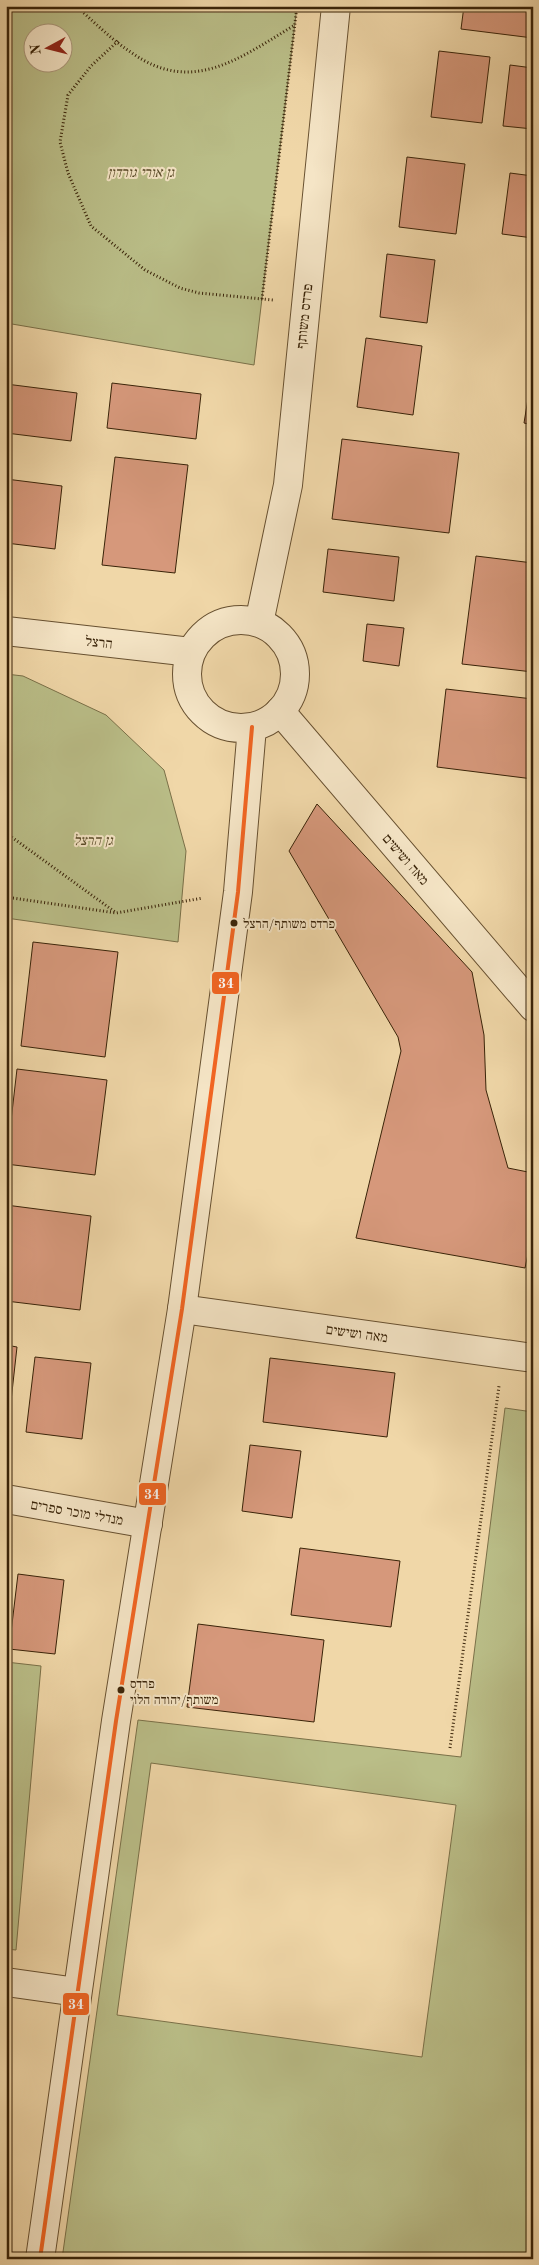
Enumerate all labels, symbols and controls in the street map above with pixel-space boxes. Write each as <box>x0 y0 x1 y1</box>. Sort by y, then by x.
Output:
north arrow <box>22 22 72 72</box>
text: N <box>28 43 44 56</box>
park label: גן אורי גורדון <box>108 166 175 180</box>
street label: פרדס משותף <box>295 283 315 349</box>
street label: הרצל <box>84 634 113 651</box>
street label: מאה ושישים <box>379 831 431 888</box>
park label: גן הרצל <box>73 833 114 848</box>
place label: פרדס משותף/הרצל <box>243 917 335 931</box>
marker: פרדס משותף/הרצל <box>229 918 239 928</box>
line badge: 34 <box>211 971 240 995</box>
text: 34 <box>218 977 234 991</box>
street label: מאה ושישים <box>325 1323 389 1345</box>
line badge: 34 <box>138 1482 167 1506</box>
text: 34 <box>144 1488 160 1502</box>
street label: מנדלי מוכר ספרים <box>29 1497 124 1528</box>
place label: פרדס משותף/יהודה הלוי <box>130 1678 219 1707</box>
marker: פרדס משותף/יהודה הלוי <box>116 1685 126 1695</box>
line badge: 34 <box>62 1992 90 2016</box>
text: 34 <box>68 1998 84 2012</box>

